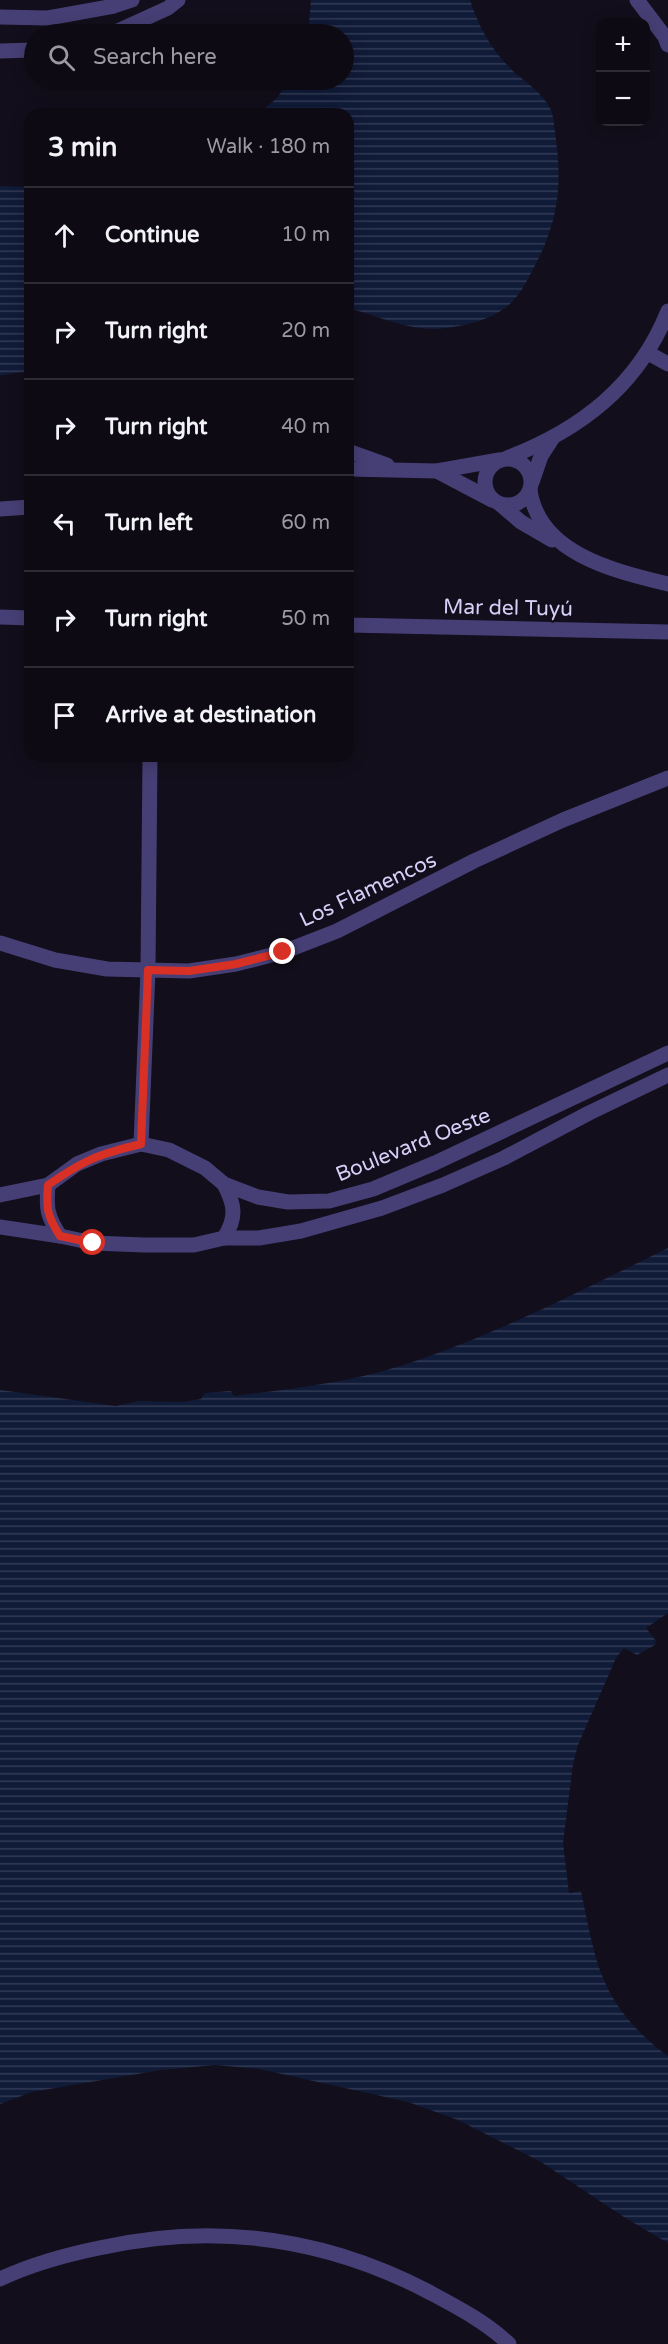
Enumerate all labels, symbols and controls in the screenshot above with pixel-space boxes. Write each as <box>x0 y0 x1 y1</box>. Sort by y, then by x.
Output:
map controls <box>596 18 650 126</box>
button: + <box>596 18 650 72</box>
search box <box>24 24 354 90</box>
icon: search <box>45 41 78 74</box>
text: Search here <box>93 44 217 70</box>
button: − <box>596 72 650 126</box>
text: 3 min <box>48 132 117 163</box>
text: Walk · 180 m <box>207 135 330 159</box>
icon: ahead <box>48 219 81 252</box>
text: Continue <box>105 222 200 248</box>
text: 10 m <box>281 223 330 247</box>
icon: right <box>48 315 81 348</box>
text: Turn right <box>105 318 207 344</box>
text: 20 m <box>281 319 330 343</box>
icon: right <box>48 411 81 444</box>
text: Turn right <box>105 414 207 440</box>
text: 40 m <box>281 415 330 439</box>
icon: left <box>48 507 81 540</box>
text: Turn left <box>105 510 193 536</box>
text: 60 m <box>281 511 330 535</box>
street label: Mar del Tuyú <box>443 594 573 622</box>
icon: right <box>48 603 81 636</box>
text: Turn right <box>105 606 207 632</box>
text: 50 m <box>281 607 330 631</box>
icon: arrive <box>48 699 81 732</box>
text: Arrive at destination <box>105 702 316 728</box>
street label: Los Flamencos <box>296 847 440 933</box>
route end <box>269 938 295 964</box>
street label: Boulevard Oeste <box>332 1103 494 1187</box>
route start <box>79 1229 105 1255</box>

